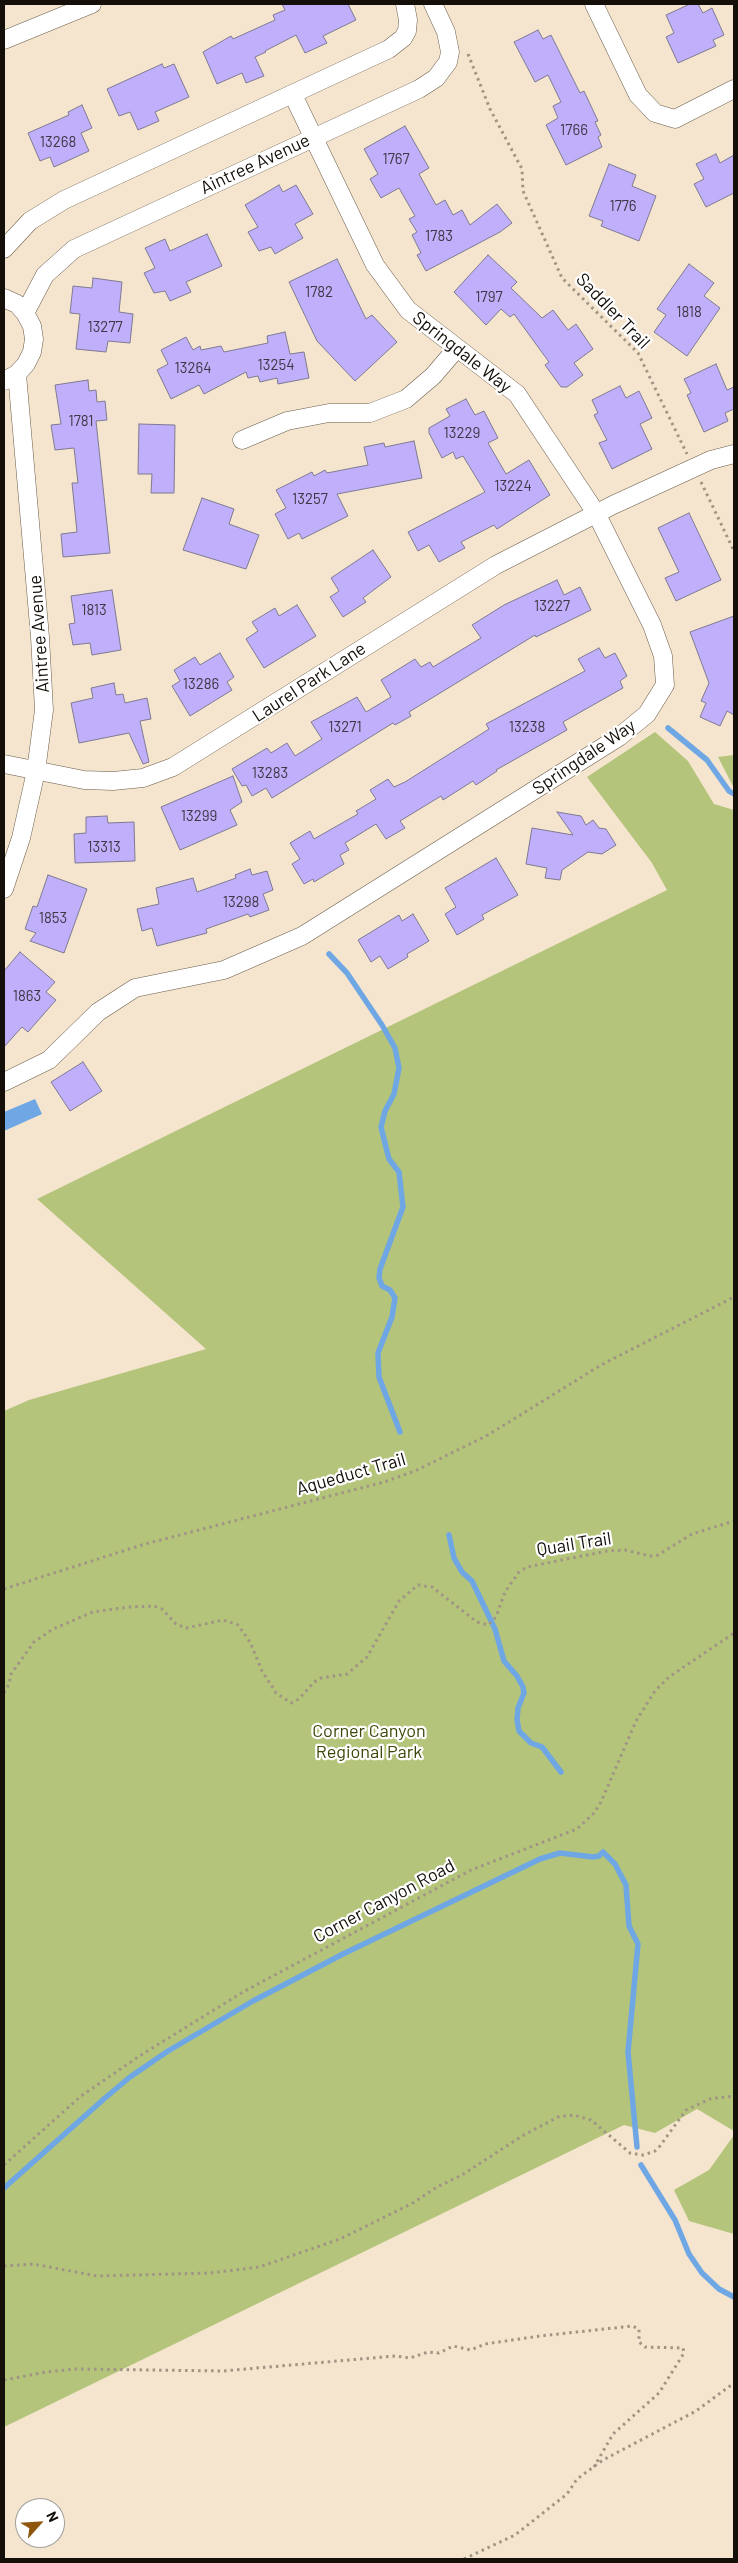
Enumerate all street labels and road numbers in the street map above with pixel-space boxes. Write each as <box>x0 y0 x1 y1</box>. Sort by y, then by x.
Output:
street label: Aintree Avenue <box>197 129 313 199</box>
street label: Saddler Trail <box>572 269 654 353</box>
street label: Springdale Way <box>408 307 516 397</box>
street label: Aintree Avenue <box>24 574 54 694</box>
street label: Laurel Park Lane <box>248 637 370 727</box>
street label: Springdale Way <box>528 715 640 799</box>
street label: Aqueduct Trail <box>294 1448 408 1500</box>
street label: Quail Trail <box>535 1527 613 1561</box>
street label: Corner Canyon Road <box>310 1855 458 1947</box>

